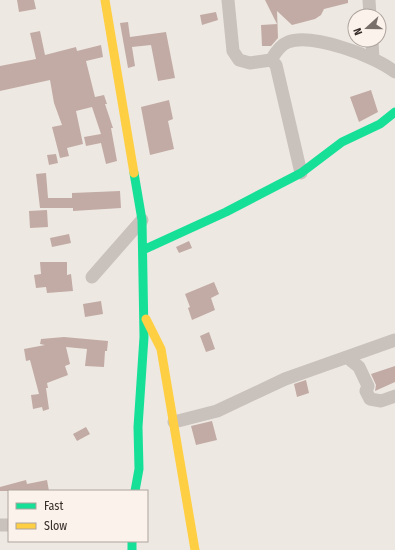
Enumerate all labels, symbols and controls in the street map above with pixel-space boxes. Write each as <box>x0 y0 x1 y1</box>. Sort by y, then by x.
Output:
north arrow <box>347 8 387 48</box>
text: N <box>351 26 365 37</box>
legend <box>8 490 148 542</box>
text: Fast <box>44 499 63 513</box>
text: Slow <box>44 519 67 533</box>

